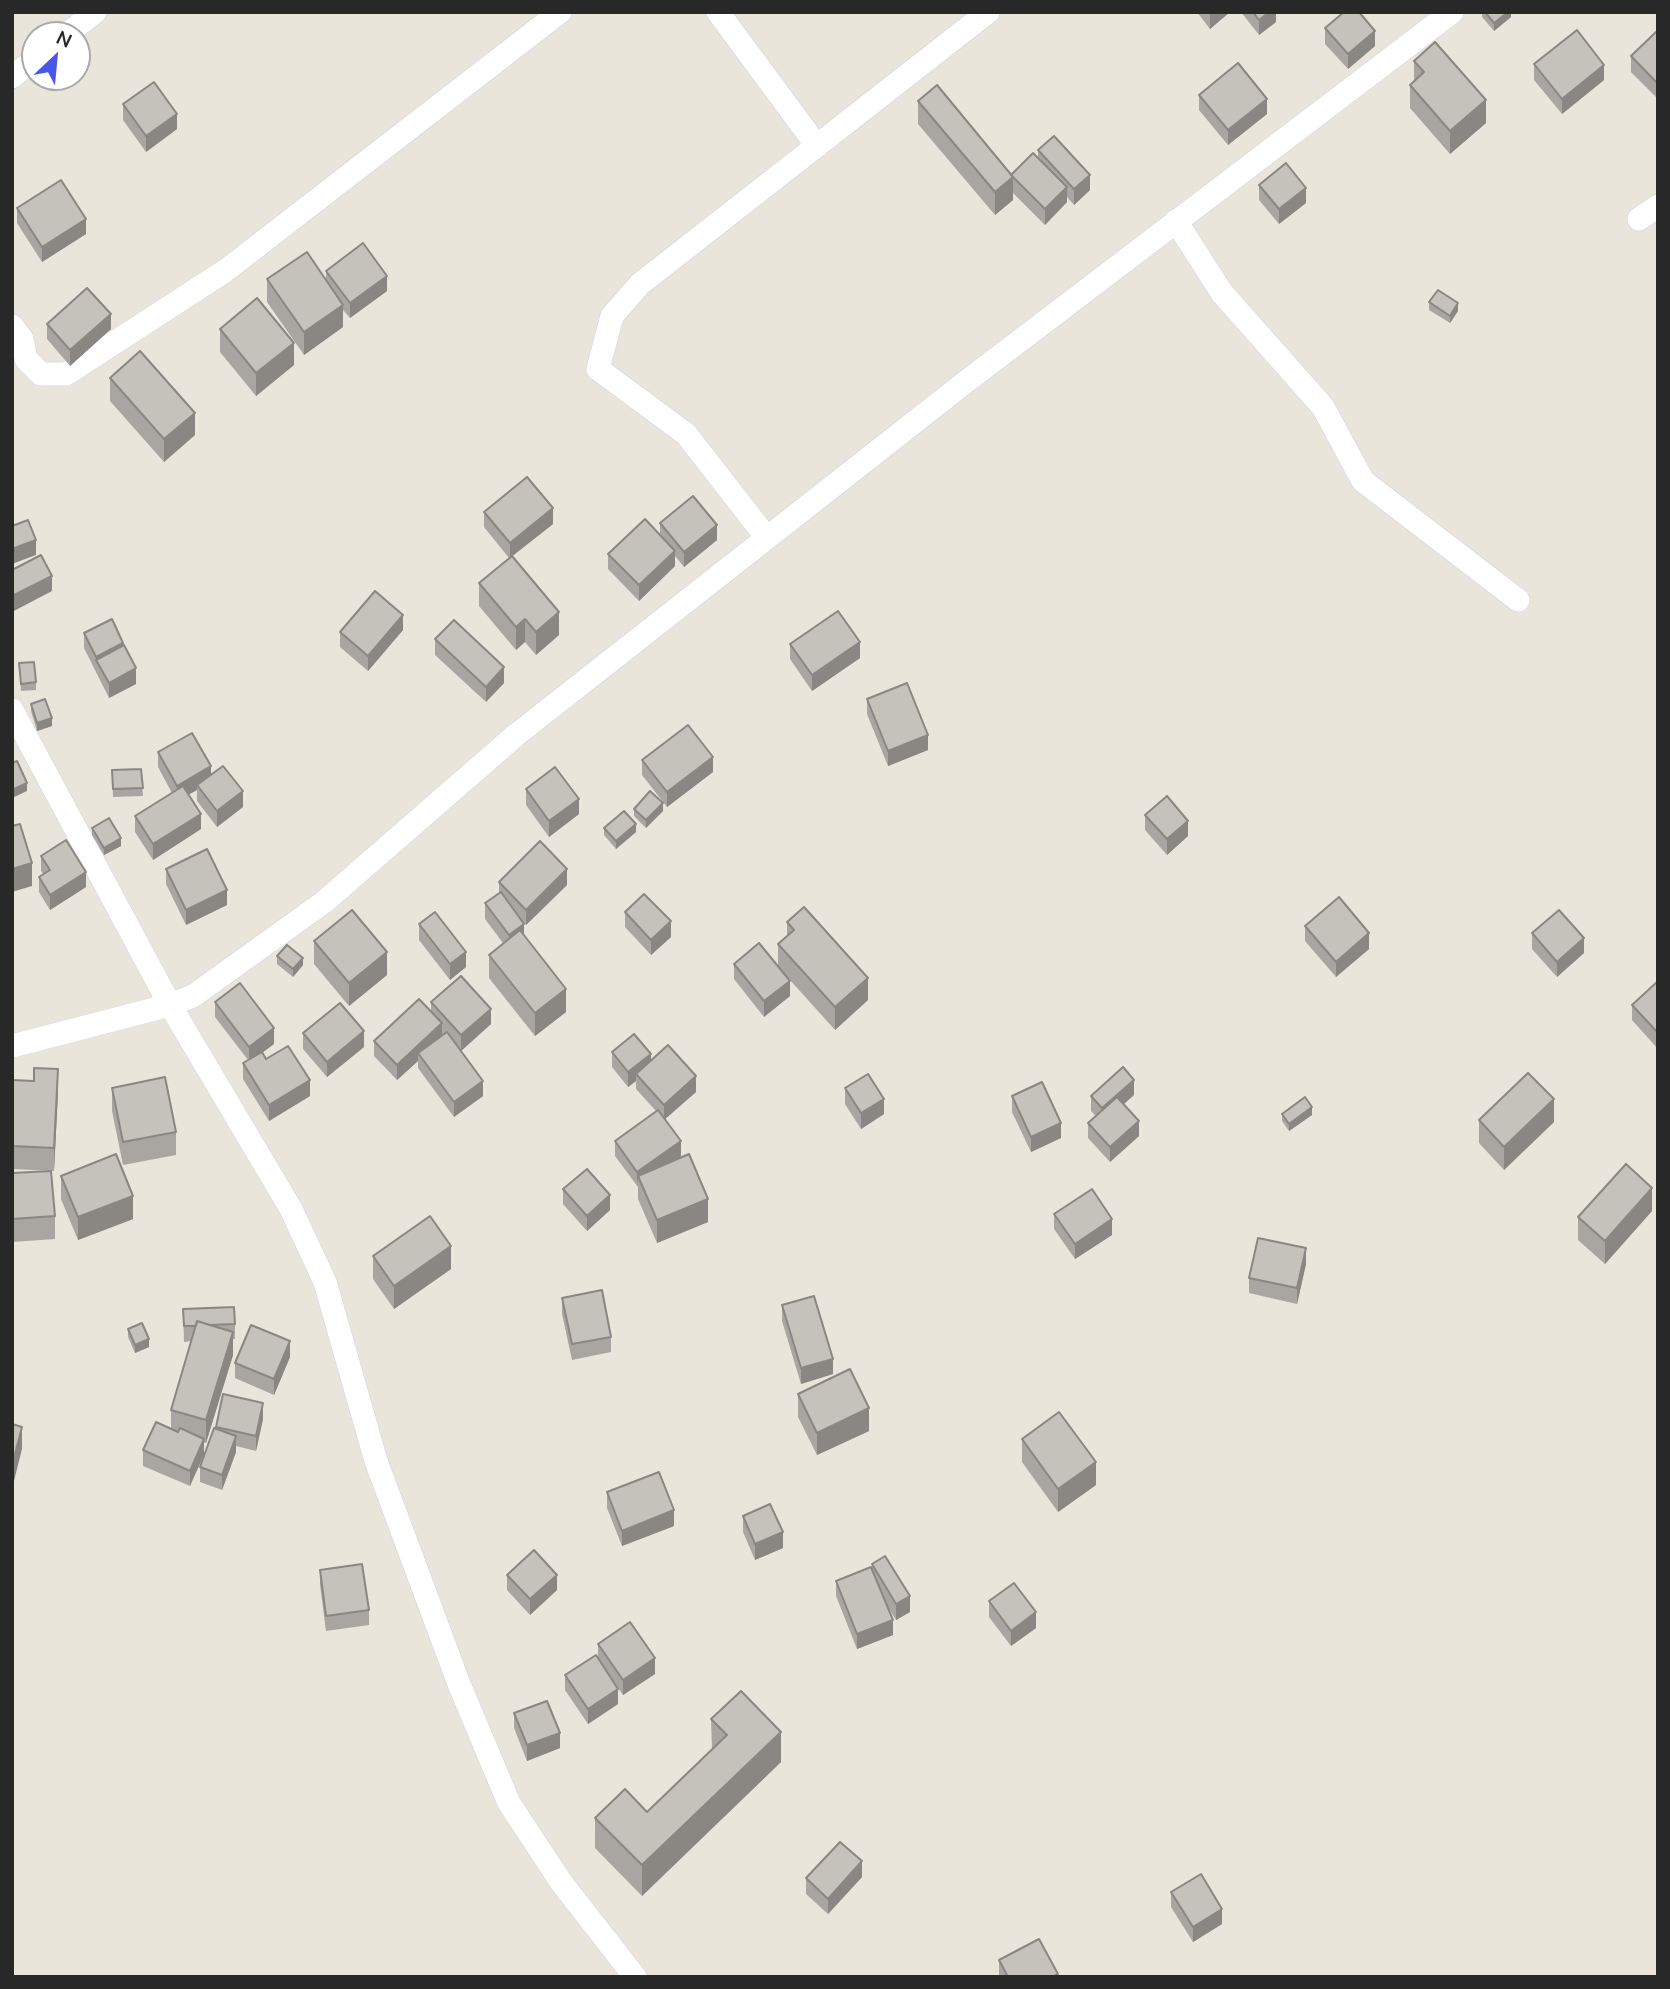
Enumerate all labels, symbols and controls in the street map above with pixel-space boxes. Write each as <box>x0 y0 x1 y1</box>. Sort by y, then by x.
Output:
north arrow <box>21 21 91 91</box>
text: N <box>53 25 76 53</box>

